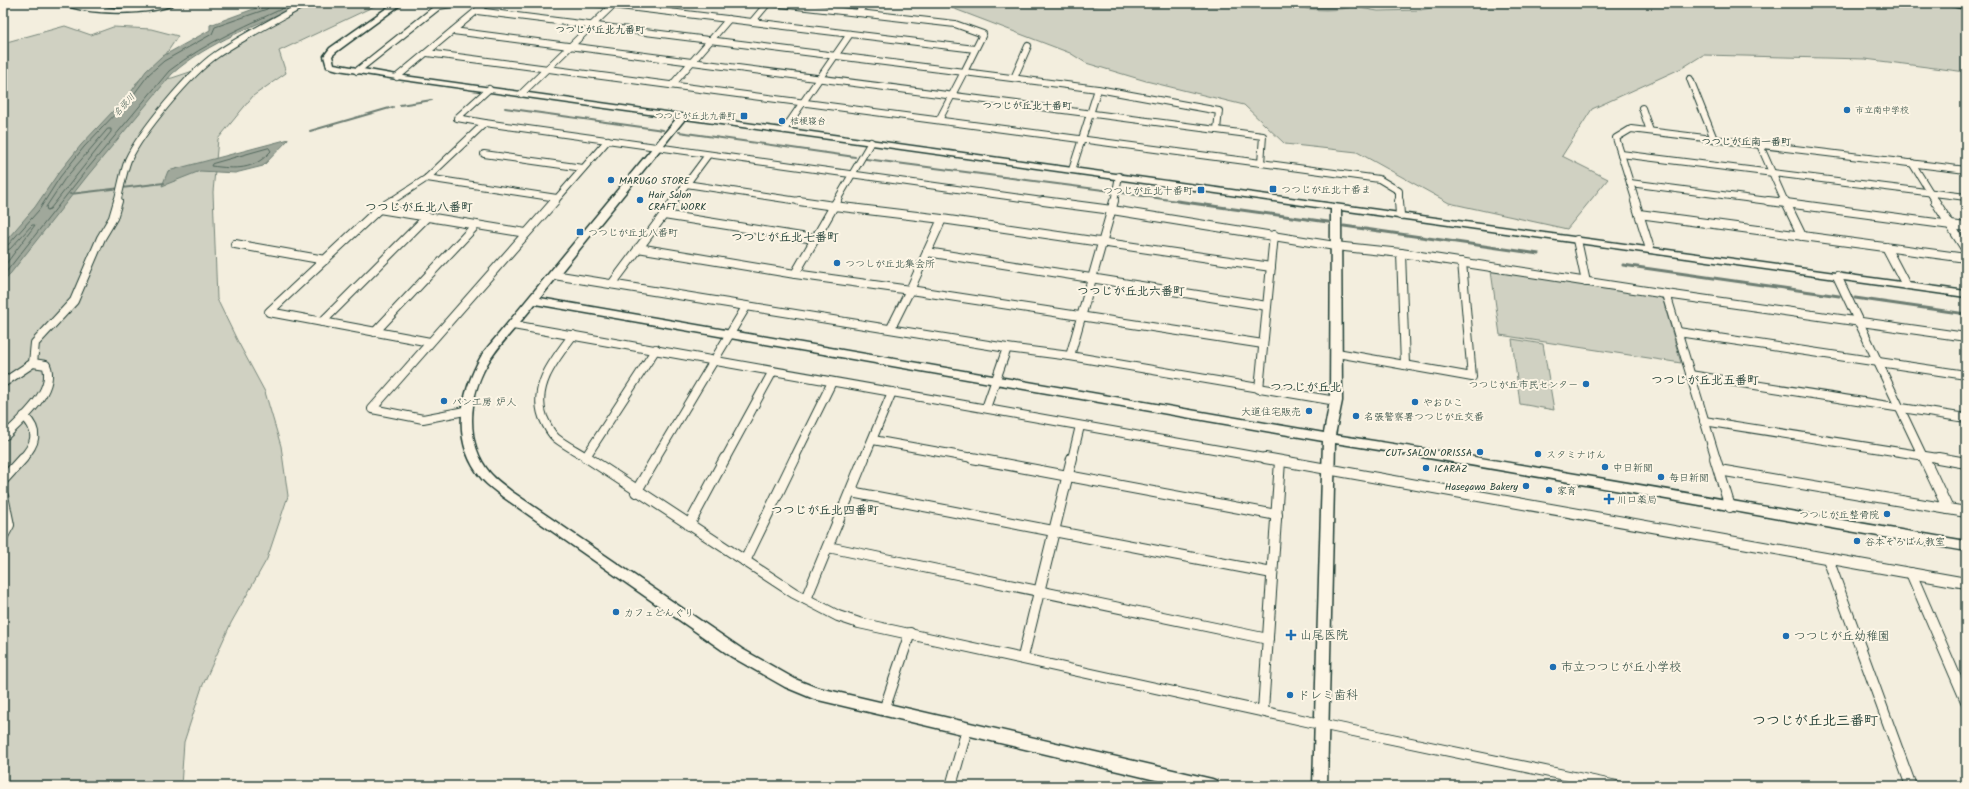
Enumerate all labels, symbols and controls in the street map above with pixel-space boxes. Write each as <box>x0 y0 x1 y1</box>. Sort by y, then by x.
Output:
district label: つつじが丘北九番町 <box>555 22 645 38</box>
water label: 名張川 <box>110 90 139 120</box>
district label: つつじが丘北十番町 <box>982 98 1072 114</box>
place label: 市立南中学校 <box>1855 103 1909 118</box>
marker: 市立南中学校 <box>1842 105 1852 115</box>
place label: つつじが丘北九番町 <box>655 109 736 124</box>
marker: つつじが丘北九番町 <box>739 111 749 121</box>
place label: 桔梗寝台 <box>790 114 826 129</box>
marker: 桔梗寝台 <box>777 116 787 126</box>
district label: つつじが丘南一番町 <box>1701 134 1791 150</box>
place label: MARUGO STORE <box>619 173 691 189</box>
marker: MARUGO STORE <box>606 175 616 185</box>
place label: つつじが丘北十番ま <box>1281 182 1371 198</box>
place label: つつじが丘北十番町 <box>1103 183 1193 199</box>
marker: つつじが丘北十番ま <box>1268 184 1278 194</box>
marker: つつじが丘北十番町 <box>1196 185 1206 195</box>
place label: Hair Salon CRAFT WORK <box>648 187 706 215</box>
marker: Hair Salon CRAFT WORK <box>635 195 645 205</box>
district label: つつじが丘北八番町 <box>365 198 473 217</box>
place label: つつじが丘北八番町 <box>588 225 678 241</box>
marker: つつじが丘北八番町 <box>575 227 585 237</box>
district label: つつじが丘北七番町 <box>731 228 839 247</box>
place label: つつしが丘北集会所 <box>845 256 935 272</box>
marker: つつしが丘北集会所 <box>832 258 842 268</box>
district label: つつじが丘北六番町 <box>1077 282 1185 301</box>
district label: つつじが丘北五番町 <box>1651 371 1759 390</box>
place label: つつじが丘市民センター <box>1468 377 1578 393</box>
district label: つつじが丘北 <box>1270 378 1342 397</box>
marker: つつじが丘市民センター <box>1581 379 1591 389</box>
place label: パン工房 炉人 <box>452 394 516 410</box>
place label: やおひこ <box>1423 395 1463 411</box>
marker: パン工房 炉人 <box>439 396 449 406</box>
marker: やおひこ <box>1410 397 1420 407</box>
place label: 大道住宅販売 <box>1241 404 1301 420</box>
marker: 大道住宅販売 <box>1304 406 1314 416</box>
place label: 名張警察署つつじが丘交番 <box>1364 409 1484 425</box>
marker: 名張警察署つつじが丘交番 <box>1351 411 1361 421</box>
place label: CUT SALON ORISSA <box>1385 445 1472 461</box>
marker: CUT SALON ORISSA <box>1475 447 1485 457</box>
place label: スタミナけん <box>1546 447 1606 463</box>
marker: スタミナけん <box>1533 449 1543 459</box>
place label: 中日新聞 <box>1613 460 1653 476</box>
place label: 1CARAZ <box>1434 461 1467 477</box>
marker: 中日新聞 <box>1600 462 1610 472</box>
marker: 1CARAZ <box>1421 463 1431 473</box>
place label: 毎日新聞 <box>1669 470 1709 486</box>
marker: 毎日新聞 <box>1656 472 1666 482</box>
place label: Hasegawa Bakery <box>1445 479 1518 495</box>
marker: Hasegawa Bakery <box>1521 481 1531 491</box>
place label: 家育 <box>1557 483 1577 499</box>
marker: 家育 <box>1544 485 1554 495</box>
place label: 川口薬局 <box>1617 492 1657 508</box>
marker: 川口薬局 <box>1604 494 1614 504</box>
district label: つつじが丘北四番町 <box>771 501 879 520</box>
place label: つつじが丘整骨院 <box>1799 507 1879 523</box>
marker: つつじが丘整骨院 <box>1882 509 1892 519</box>
place label: 谷本そろばん教室 <box>1865 534 1945 550</box>
marker: 谷本そろばん教室 <box>1852 536 1862 546</box>
place label: カフェどんぐり <box>624 605 694 621</box>
marker: カフェどんぐり <box>611 607 621 617</box>
place label: 山尾医院 <box>1300 626 1348 645</box>
place label: つつじが丘幼稚園 <box>1794 627 1890 646</box>
marker: 山尾医院 <box>1285 629 1297 641</box>
marker: つつじが丘幼稚園 <box>1781 631 1791 641</box>
place label: 市立つつじが丘小学校 <box>1561 658 1681 677</box>
marker: 市立つつじが丘小学校 <box>1548 662 1558 672</box>
place label: ドレミ歯科 <box>1298 686 1358 705</box>
marker: ドレミ歯科 <box>1285 690 1295 700</box>
district label: つつじが丘北三番町 <box>1752 710 1878 732</box>

